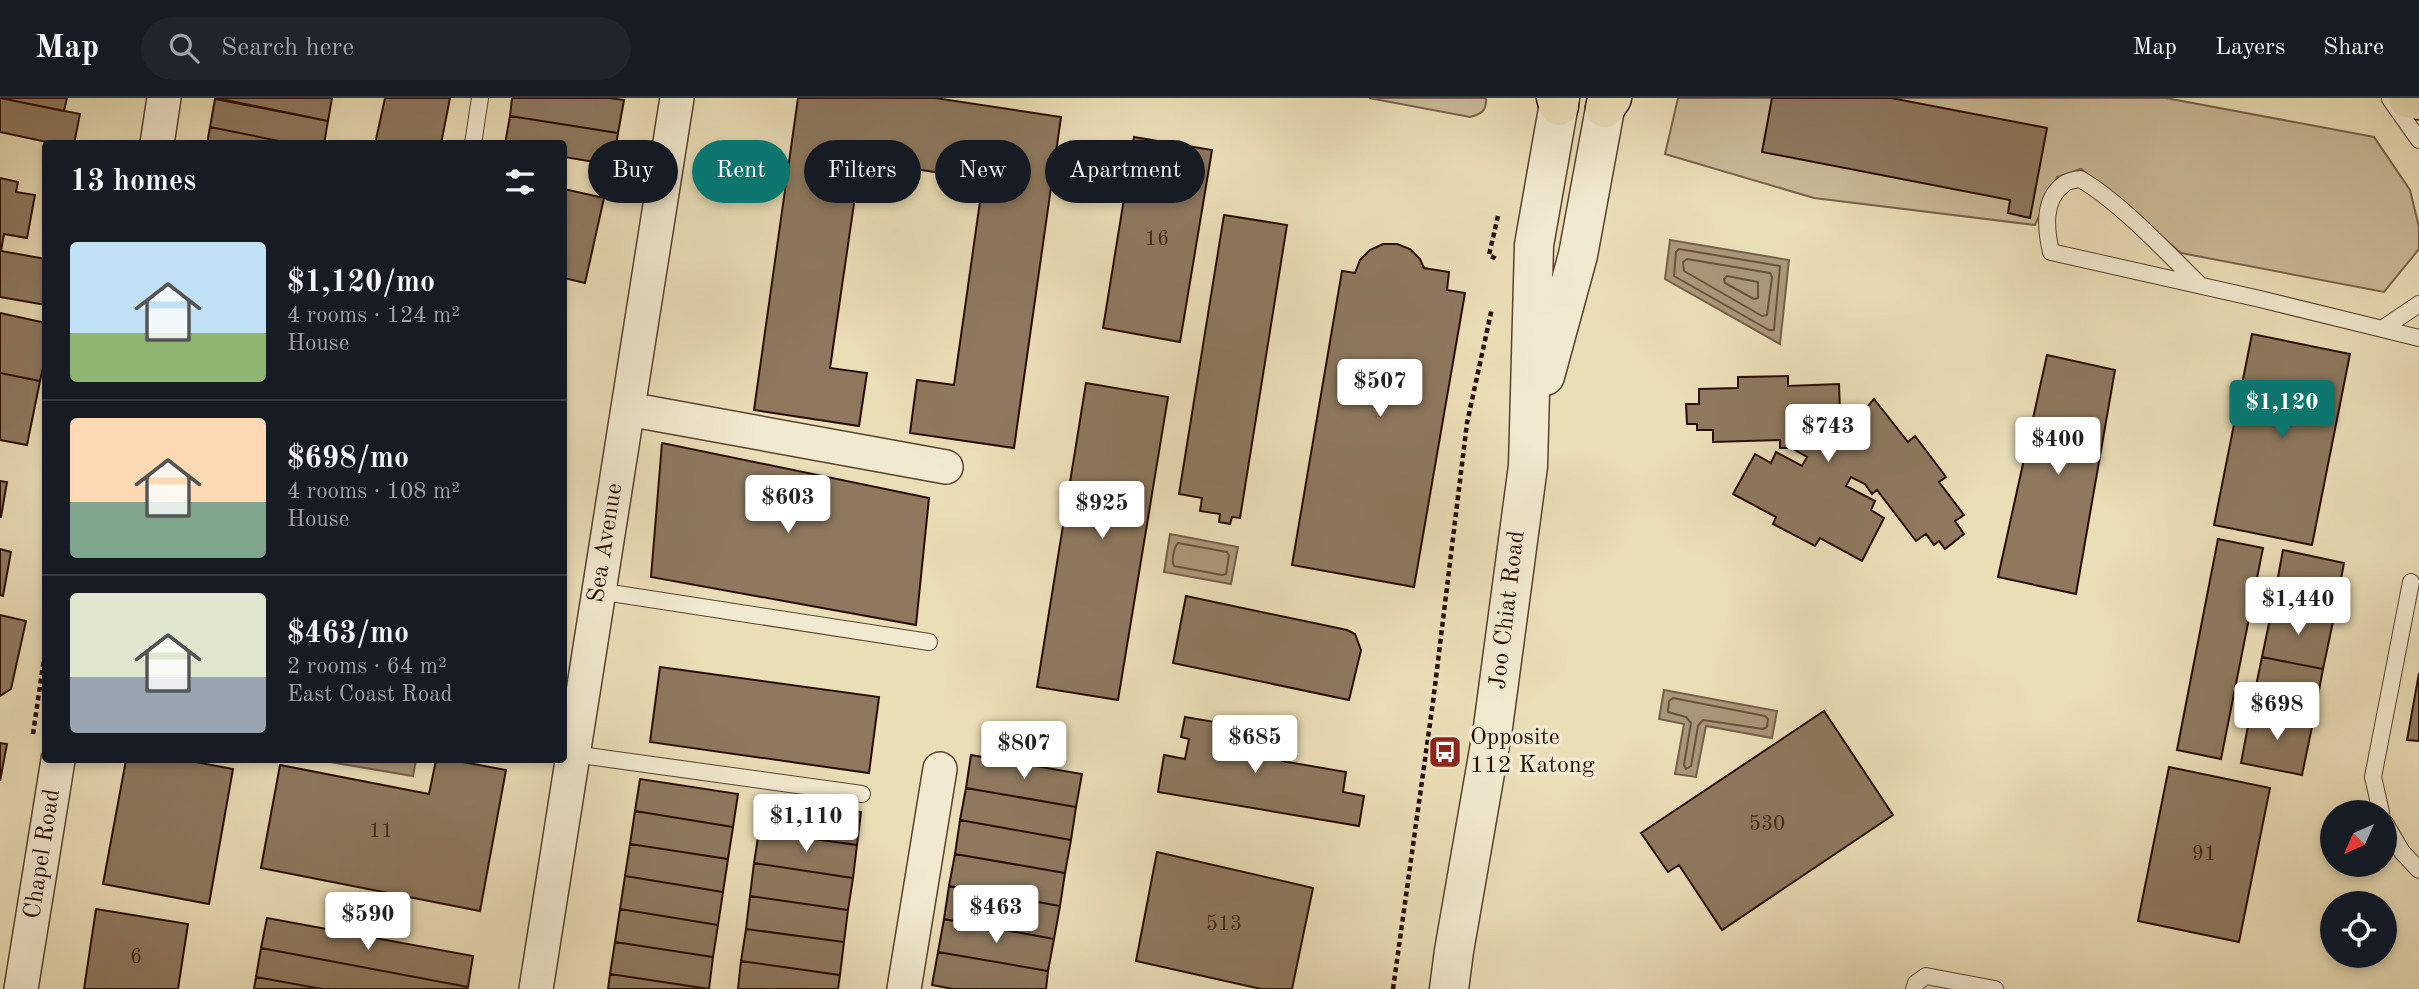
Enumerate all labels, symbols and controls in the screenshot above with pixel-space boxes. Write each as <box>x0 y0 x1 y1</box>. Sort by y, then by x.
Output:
search box <box>141 17 631 80</box>
icon: search <box>165 29 203 67</box>
text: Map <box>35 32 99 65</box>
text: Search here <box>221 35 354 61</box>
text: Map <box>2133 36 2177 60</box>
text: Layers <box>2215 36 2285 60</box>
text: Share <box>2323 36 2384 60</box>
chip: Buy <box>588 140 678 203</box>
chip: Rent <box>692 140 790 203</box>
chip: Filters <box>804 140 921 203</box>
chip: New <box>935 140 1031 203</box>
chip: Apartment <box>1045 140 1205 203</box>
icon: filters <box>501 163 539 201</box>
text: 13 homes <box>70 167 196 197</box>
house number: 16 <box>1145 229 1169 250</box>
text: $1,120/mo <box>287 268 435 298</box>
icon: home <box>126 270 210 354</box>
text: 4 rooms · 124 m² <box>287 304 460 327</box>
text: House <box>287 332 349 355</box>
pin: $507 <box>1339 360 1421 419</box>
text: $507 <box>1353 370 1407 393</box>
pin: $1,120 <box>2225 380 2339 440</box>
text: $1,120 <box>2245 391 2319 414</box>
pin: $743 <box>1787 404 1869 464</box>
text: $743 <box>1801 415 1855 438</box>
pin: $400 <box>2017 418 2099 477</box>
text: $400 <box>2031 428 2085 451</box>
text: $698/mo <box>287 444 409 474</box>
icon: home <box>126 446 210 530</box>
pin: $603 <box>747 476 829 535</box>
text: 4 rooms · 108 m² <box>287 480 460 503</box>
street label: Sea Avenue <box>585 481 627 605</box>
pin: $925 <box>1061 482 1143 541</box>
text: $603 <box>761 486 815 509</box>
text: $925 <box>1075 492 1129 515</box>
text: House <box>287 508 349 531</box>
street label: Joo Chiat Road <box>1486 529 1530 691</box>
pin: $1,440 <box>2241 578 2355 637</box>
text: $1,440 <box>2261 588 2335 611</box>
text: $463/mo <box>287 619 409 649</box>
icon: home <box>126 621 210 705</box>
text: 2 rooms · 64 m² <box>287 655 447 678</box>
pin: $698 <box>2236 682 2318 742</box>
text: East Coast Road <box>287 683 453 706</box>
text: $698 <box>2250 693 2304 716</box>
pin: $685 <box>1214 716 1296 775</box>
pin: $807 <box>983 722 1065 781</box>
text: $685 <box>1228 726 1282 749</box>
place label: Opposite 112 Katong <box>1470 726 1595 778</box>
text: $807 <box>997 732 1051 755</box>
bus stop icon: Opposite 112 Katong <box>1426 733 1464 771</box>
street label: Chapel Road <box>21 787 65 921</box>
pin: $1,110 <box>749 794 863 854</box>
north arrow <box>2320 800 2398 877</box>
map controls <box>2320 800 2397 968</box>
text: $1,110 <box>769 805 843 828</box>
house number: 530 <box>1749 814 1785 835</box>
house number: 11 <box>369 821 393 842</box>
house number: 91 <box>2192 844 2216 865</box>
pin: $463 <box>955 886 1037 945</box>
button: locate <box>2320 891 2397 968</box>
pin: $590 <box>327 892 409 952</box>
text: $463 <box>969 896 1023 919</box>
text: $590 <box>341 903 395 926</box>
house number: 513 <box>1206 914 1242 935</box>
house number: 6 <box>130 947 142 968</box>

